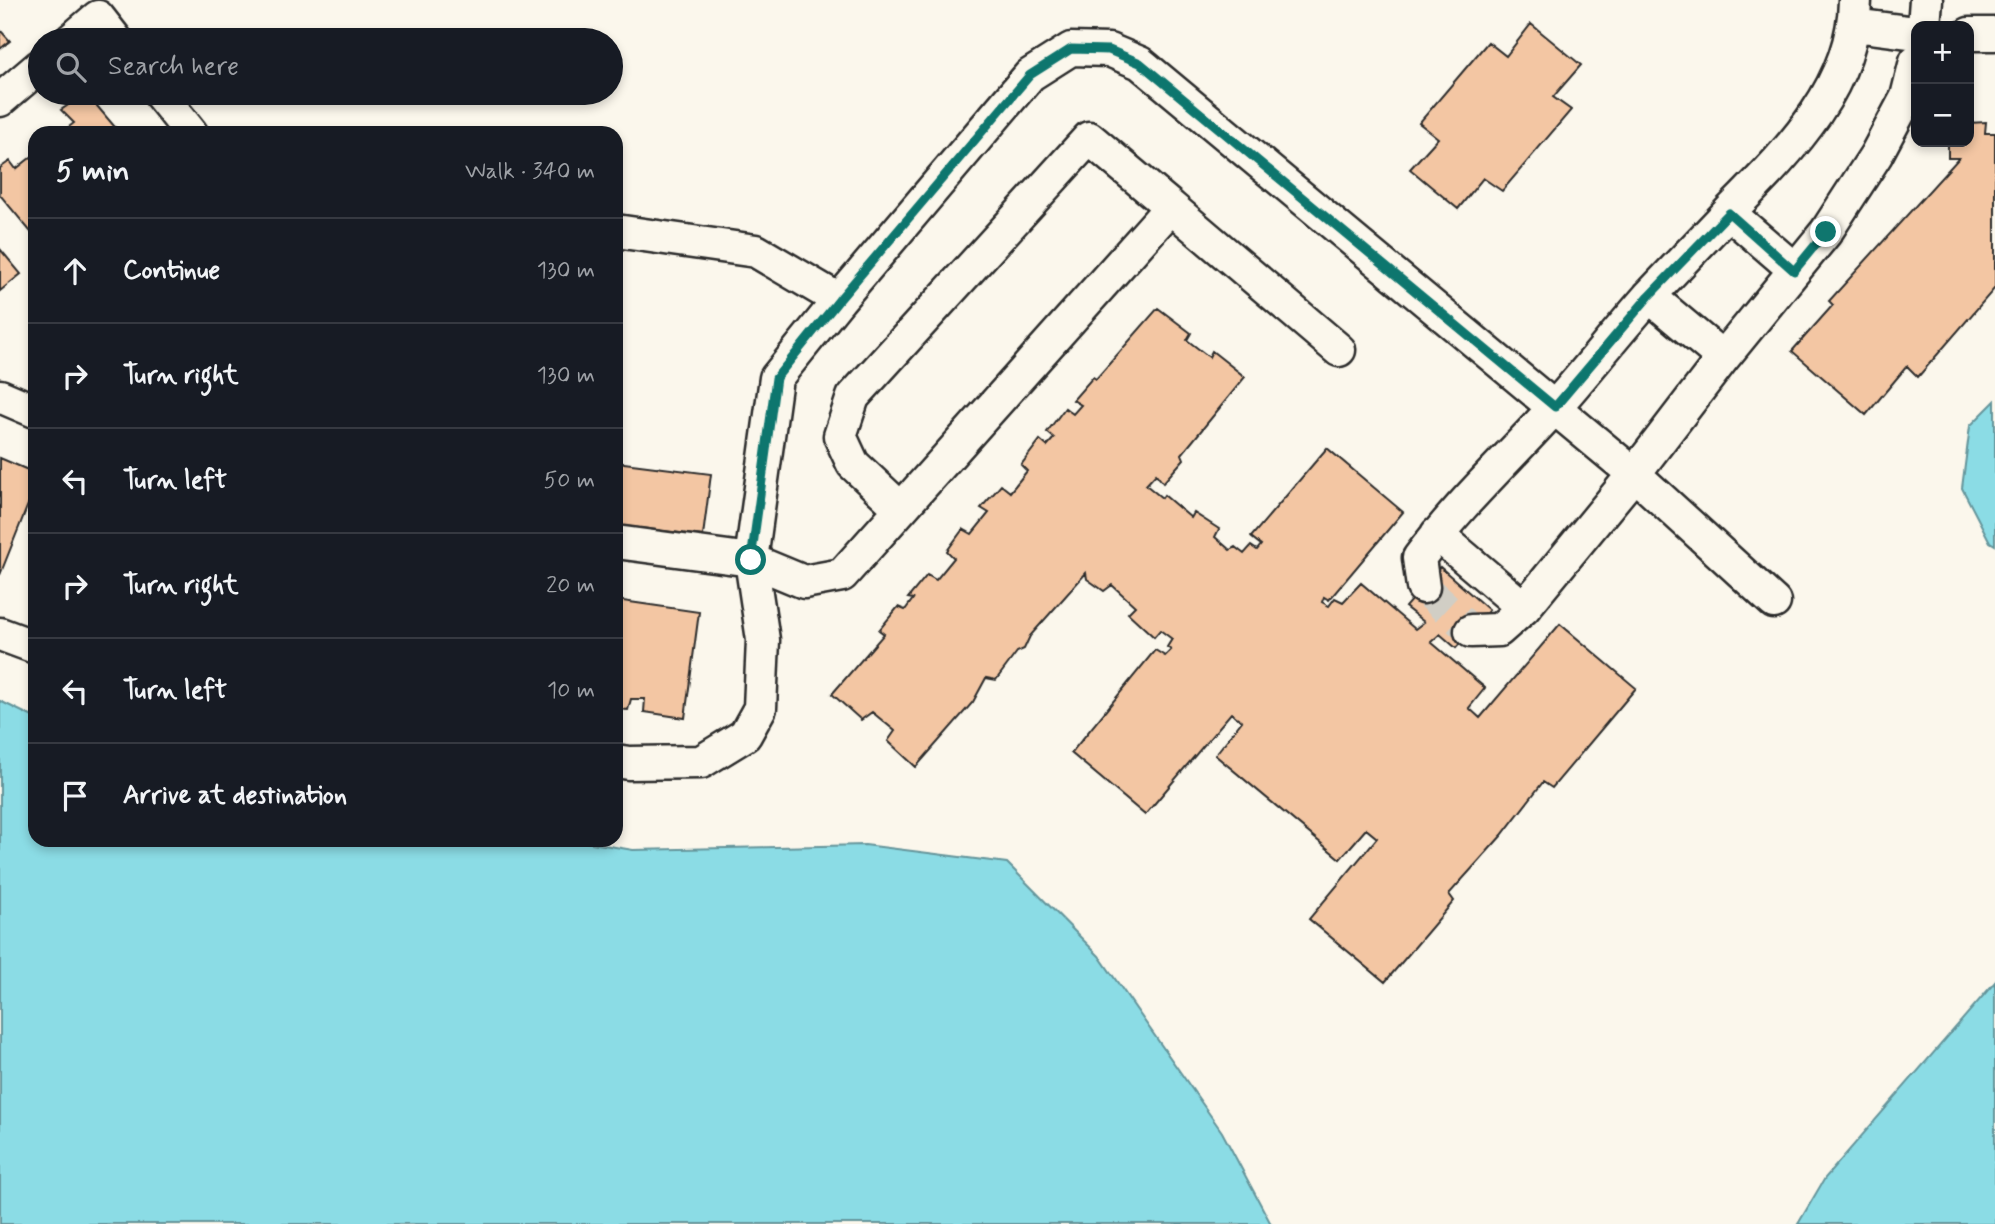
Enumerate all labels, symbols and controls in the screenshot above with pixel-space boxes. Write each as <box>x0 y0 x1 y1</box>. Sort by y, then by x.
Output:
map controls <box>1911 21 1974 147</box>
button: + <box>1911 21 1974 84</box>
search box <box>28 28 623 105</box>
icon: search <box>52 48 90 86</box>
text: Search here <box>108 50 239 84</box>
button: − <box>1911 84 1974 147</box>
text: 5 min <box>56 152 130 191</box>
text: Walk · 340 m <box>465 157 595 187</box>
route end <box>1810 216 1841 247</box>
icon: ahead <box>56 252 94 290</box>
text: Continue <box>123 254 220 288</box>
text: 130 m <box>537 256 595 286</box>
icon: right <box>56 357 94 395</box>
text: Turn right <box>123 359 239 393</box>
text: 130 m <box>537 361 595 391</box>
icon: left <box>56 462 94 500</box>
text: Turn left <box>123 464 227 498</box>
text: 50 m <box>544 466 595 496</box>
route start <box>735 544 766 575</box>
icon: right <box>56 567 94 605</box>
text: Turn right <box>123 569 239 603</box>
text: 20 m <box>546 571 595 601</box>
icon: left <box>56 672 94 710</box>
text: Turn left <box>123 674 227 708</box>
text: 10 m <box>547 676 595 706</box>
icon: arrive <box>56 777 94 815</box>
text: Arrive at destination <box>123 779 347 813</box>

